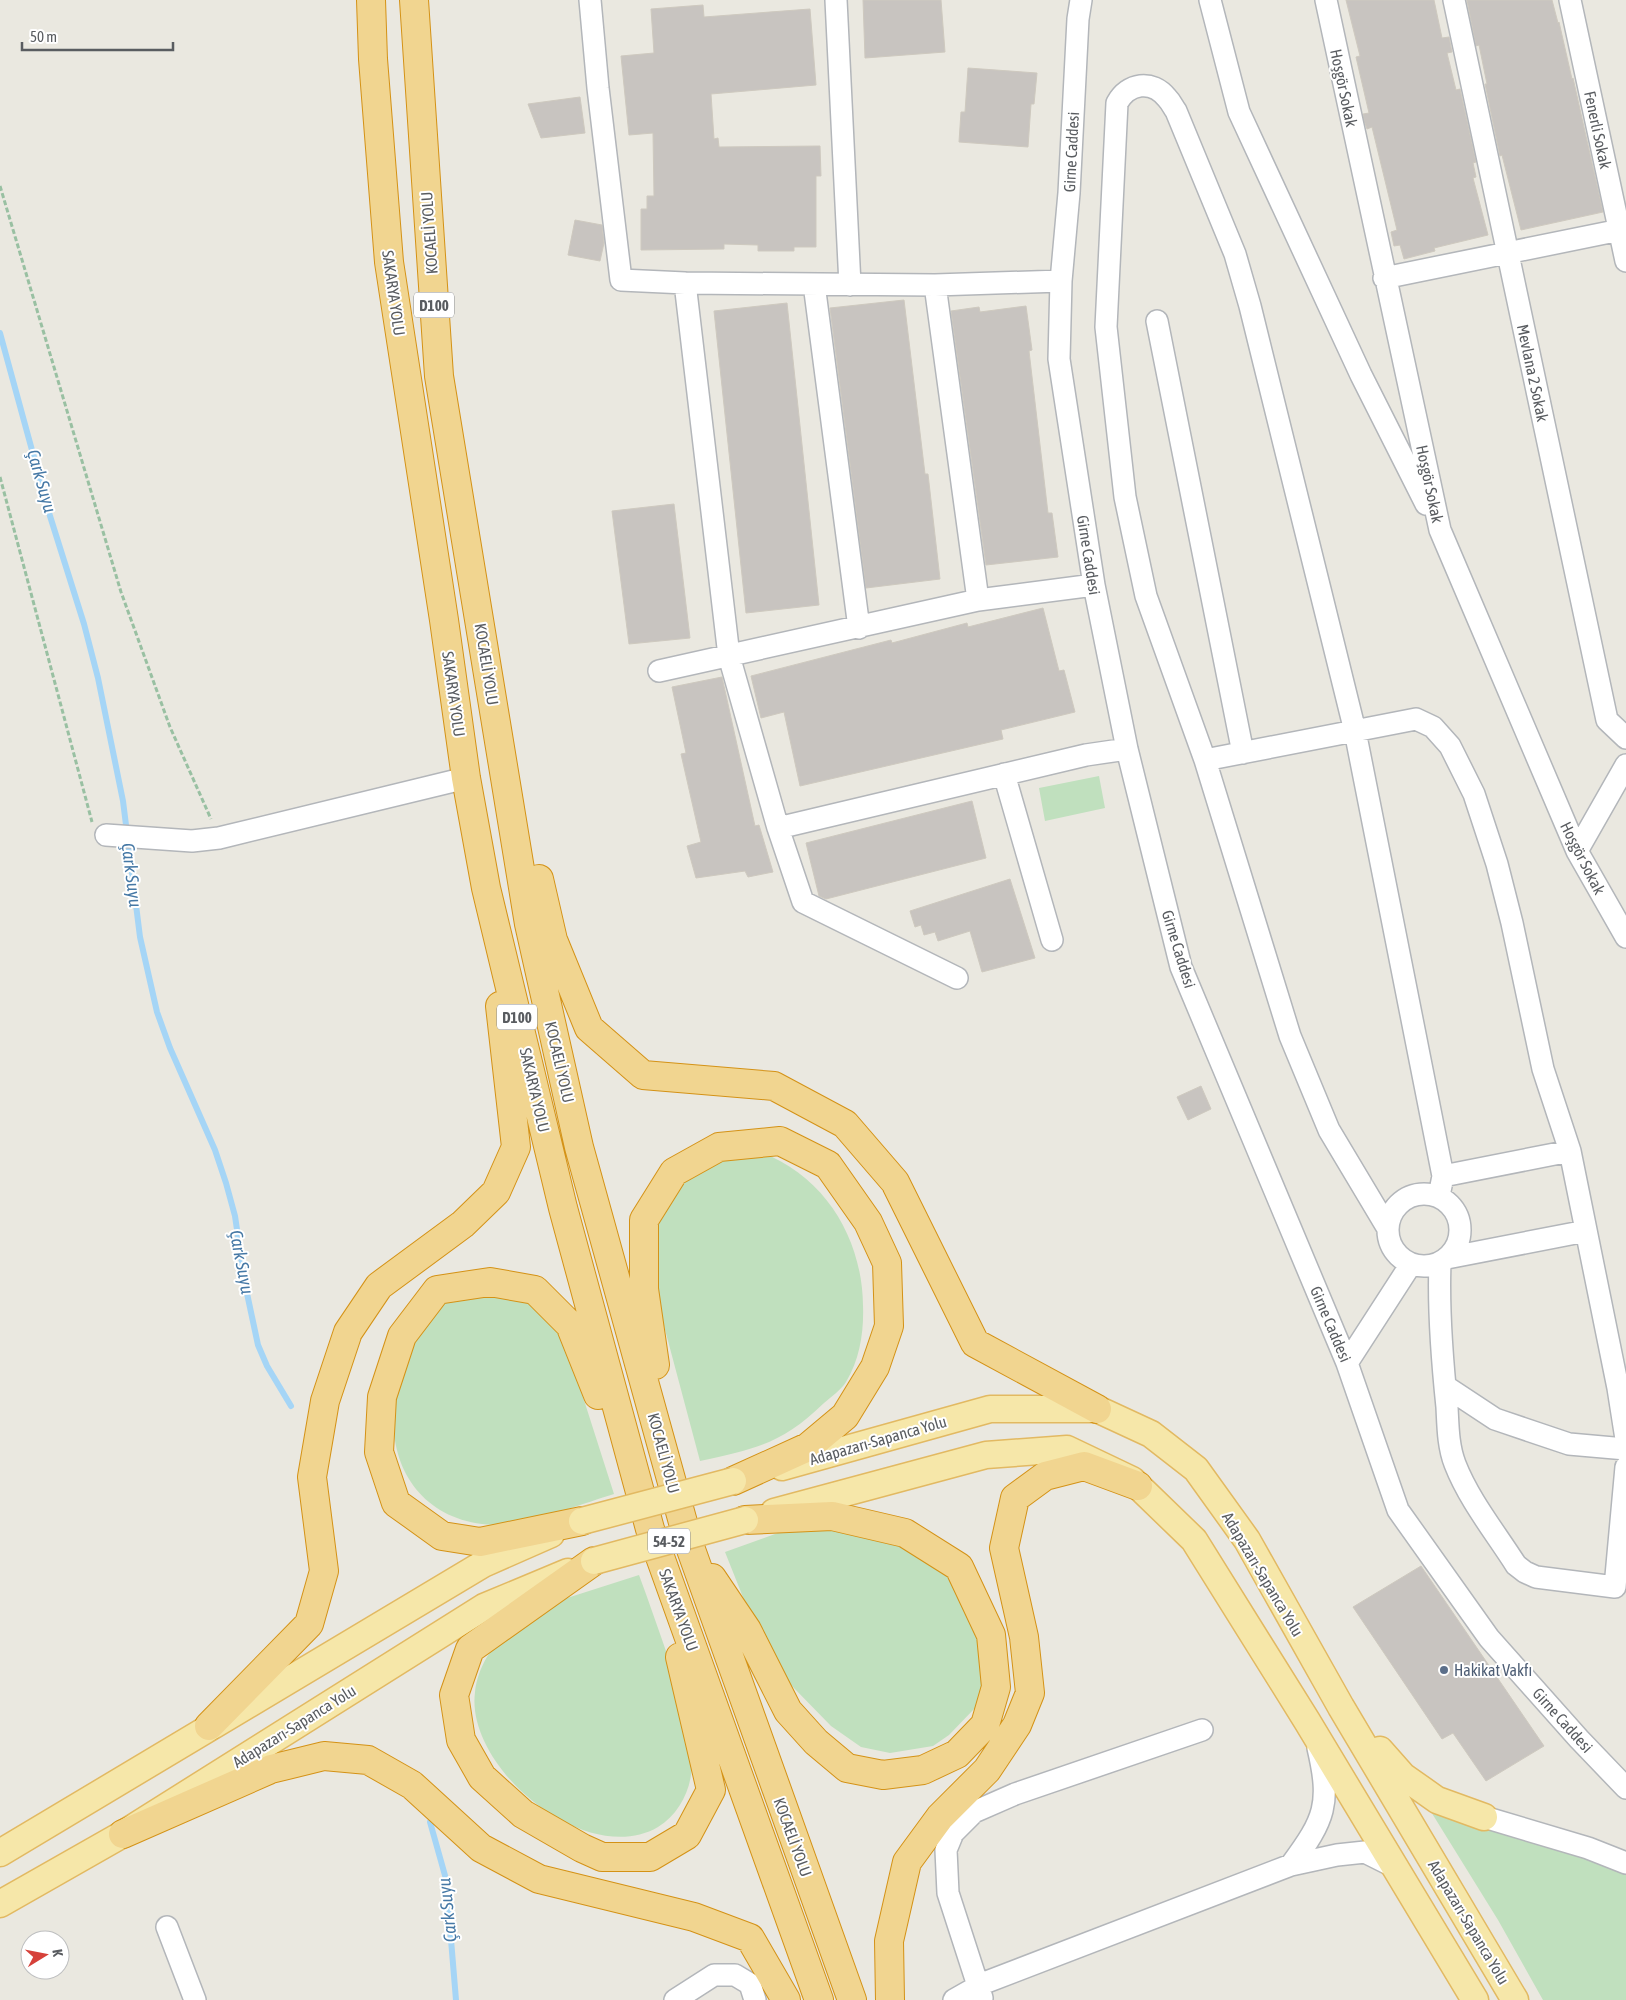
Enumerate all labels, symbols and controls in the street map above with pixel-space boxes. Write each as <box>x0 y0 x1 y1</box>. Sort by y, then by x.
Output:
scale bar <box>22 20 174 52</box>
text: 50 m <box>30 28 57 45</box>
street label: Hoşgör Sokak <box>1326 47 1361 129</box>
street label: Fenerli Sokak <box>1581 89 1615 171</box>
street label: Girne Caddesi <box>1060 111 1082 193</box>
street label: KOCAELİ YOLU <box>417 191 441 275</box>
street label: SAKARYA YOLU <box>379 249 409 337</box>
road number: D100 <box>414 292 454 318</box>
street label: Mevlana 2 Sokak <box>1514 323 1552 423</box>
street label: Hoşgör Sokak <box>1412 443 1447 525</box>
water label: Çark Suyu <box>23 447 61 515</box>
street label: Girne Caddesi <box>1074 514 1104 596</box>
street label: KOCAELİ YOLU <box>472 622 502 706</box>
street label: SAKARYA YOLU <box>439 650 469 738</box>
street label: Hoşgör Sokak <box>1556 819 1609 898</box>
water label: Çark Suyu <box>118 842 146 909</box>
street label: Girne Caddesi <box>1159 908 1199 990</box>
road number: D100 <box>497 1004 537 1030</box>
street label: KOCAELİ YOLU <box>542 1020 578 1104</box>
street label: SAKARYA YOLU <box>517 1046 553 1134</box>
water label: Çark Suyu <box>226 1228 259 1296</box>
street label: Girne Caddesi <box>1307 1283 1355 1365</box>
street label: KOCAELİ YOLU <box>645 1411 683 1495</box>
street label: Adapazarı-Sapanca Yolu <box>807 1412 949 1469</box>
street label: Adapazarı-Sapanca Yolu <box>1218 1509 1307 1640</box>
road number: 54-52 <box>648 1528 690 1554</box>
street label: SAKARYA YOLU <box>656 1566 702 1654</box>
place label: Hakikat Vakfı <box>1454 1661 1532 1679</box>
marker: Hakikat Vakfı <box>1438 1664 1450 1676</box>
street label: Adapazarı-Sapanca Yolu <box>229 1681 359 1772</box>
street label: Girne Caddesi <box>1529 1684 1597 1756</box>
street label: KOCAELİ YOLU <box>770 1795 816 1879</box>
street label: Adapazarı-Sapanca Yolu <box>1424 1857 1513 1988</box>
water label: Çark Suyu <box>433 1877 461 1943</box>
north arrow <box>20 1930 70 1980</box>
text: K <box>49 1948 66 1958</box>

